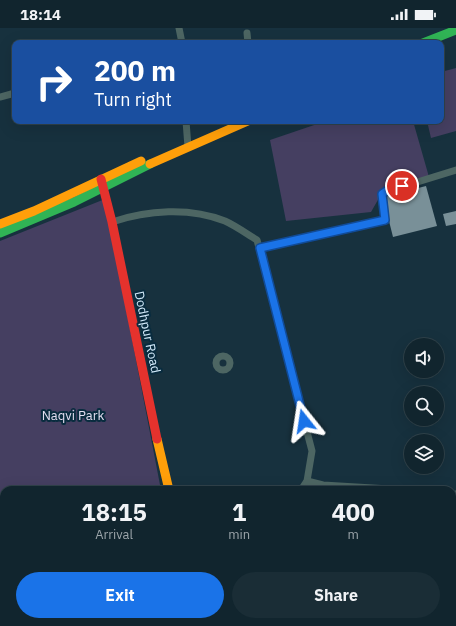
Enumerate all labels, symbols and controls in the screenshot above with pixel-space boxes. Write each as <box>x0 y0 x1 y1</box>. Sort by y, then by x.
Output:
text: 18:14 <box>20 5 61 24</box>
text: 200 m <box>94 52 176 89</box>
icon: right <box>28 56 80 108</box>
text: Turn right <box>94 88 172 111</box>
pin <box>385 169 419 203</box>
icon: arrive <box>391 175 413 197</box>
street label: Dodhpur Road <box>131 289 165 375</box>
map controls <box>404 338 444 474</box>
button: sound <box>404 338 444 378</box>
button: search <box>404 386 444 426</box>
position arrow <box>283 400 325 442</box>
park label: Naqvi Park <box>42 407 104 424</box>
button: layers <box>404 434 444 474</box>
text: 18:15 <box>81 496 147 528</box>
text: 1 <box>232 496 246 528</box>
text: 400 <box>331 496 375 528</box>
text: Arrival <box>95 526 133 543</box>
text: min <box>228 526 250 543</box>
text: m <box>347 526 359 543</box>
button: Exit <box>16 572 224 618</box>
button: Share <box>232 572 440 618</box>

